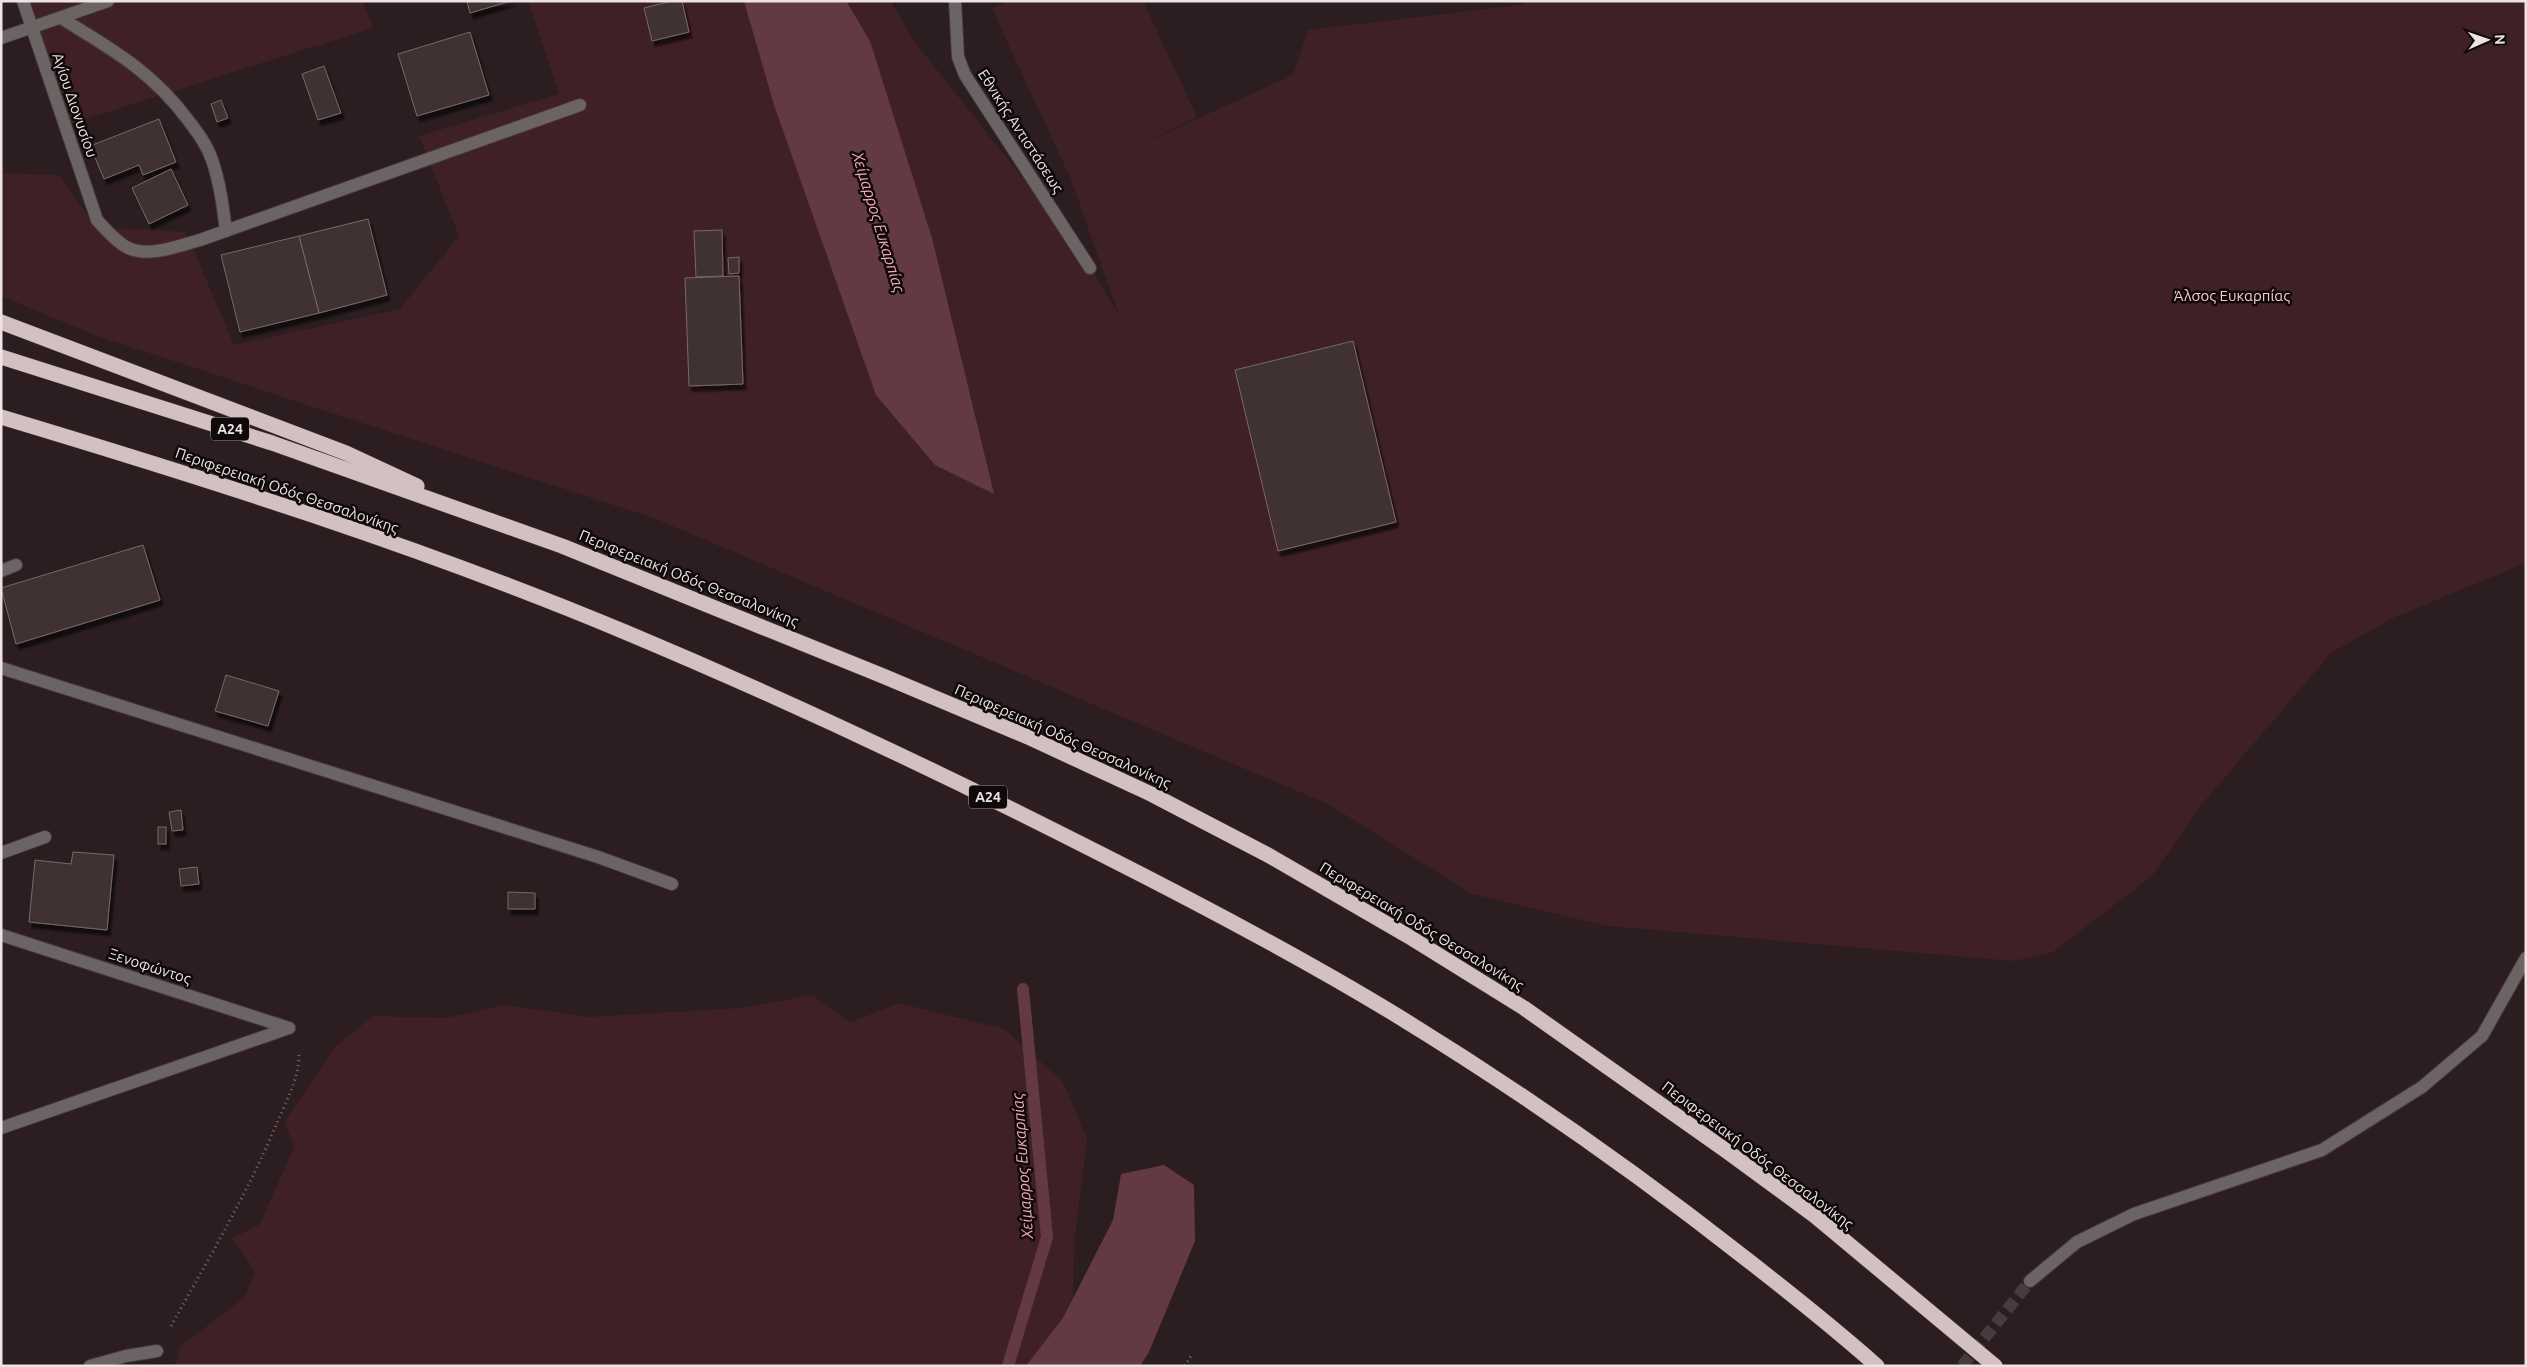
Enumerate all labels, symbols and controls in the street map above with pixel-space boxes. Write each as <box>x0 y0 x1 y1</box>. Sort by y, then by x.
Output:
north arrow <box>2462 15 2512 65</box>
text: N <box>2492 34 2508 45</box>
street label: Αγίου Διονυσίου <box>49 50 101 160</box>
street label: Εθνικής Αντιστάσεως <box>975 66 1067 196</box>
water label: Χείμαρρος Ευκαρπίας <box>848 149 909 296</box>
park label: Άλσος Ευκαρπίας <box>2174 287 2290 304</box>
road number: Α24 <box>211 418 249 440</box>
street label: Περιφερειακή Οδός Θεσσαλονίκης <box>173 444 401 536</box>
street label: Περιφερειακή Οδός Θεσσαλονίκης <box>577 526 801 630</box>
street label: Περιφερειακή Οδός Θεσσαλονίκης <box>952 680 1174 792</box>
road number: Α24 <box>969 786 1007 809</box>
street label: Περιφερειακή Οδός Θεσσαλονίκης <box>1317 858 1527 994</box>
street label: Ξενοφώντος <box>107 945 193 987</box>
street label: Περιφερειακή Οδός Θεσσαλονίκης <box>1659 1078 1857 1233</box>
water label: Χείμαρρος Ευκαρπίας <box>1008 1091 1037 1240</box>

